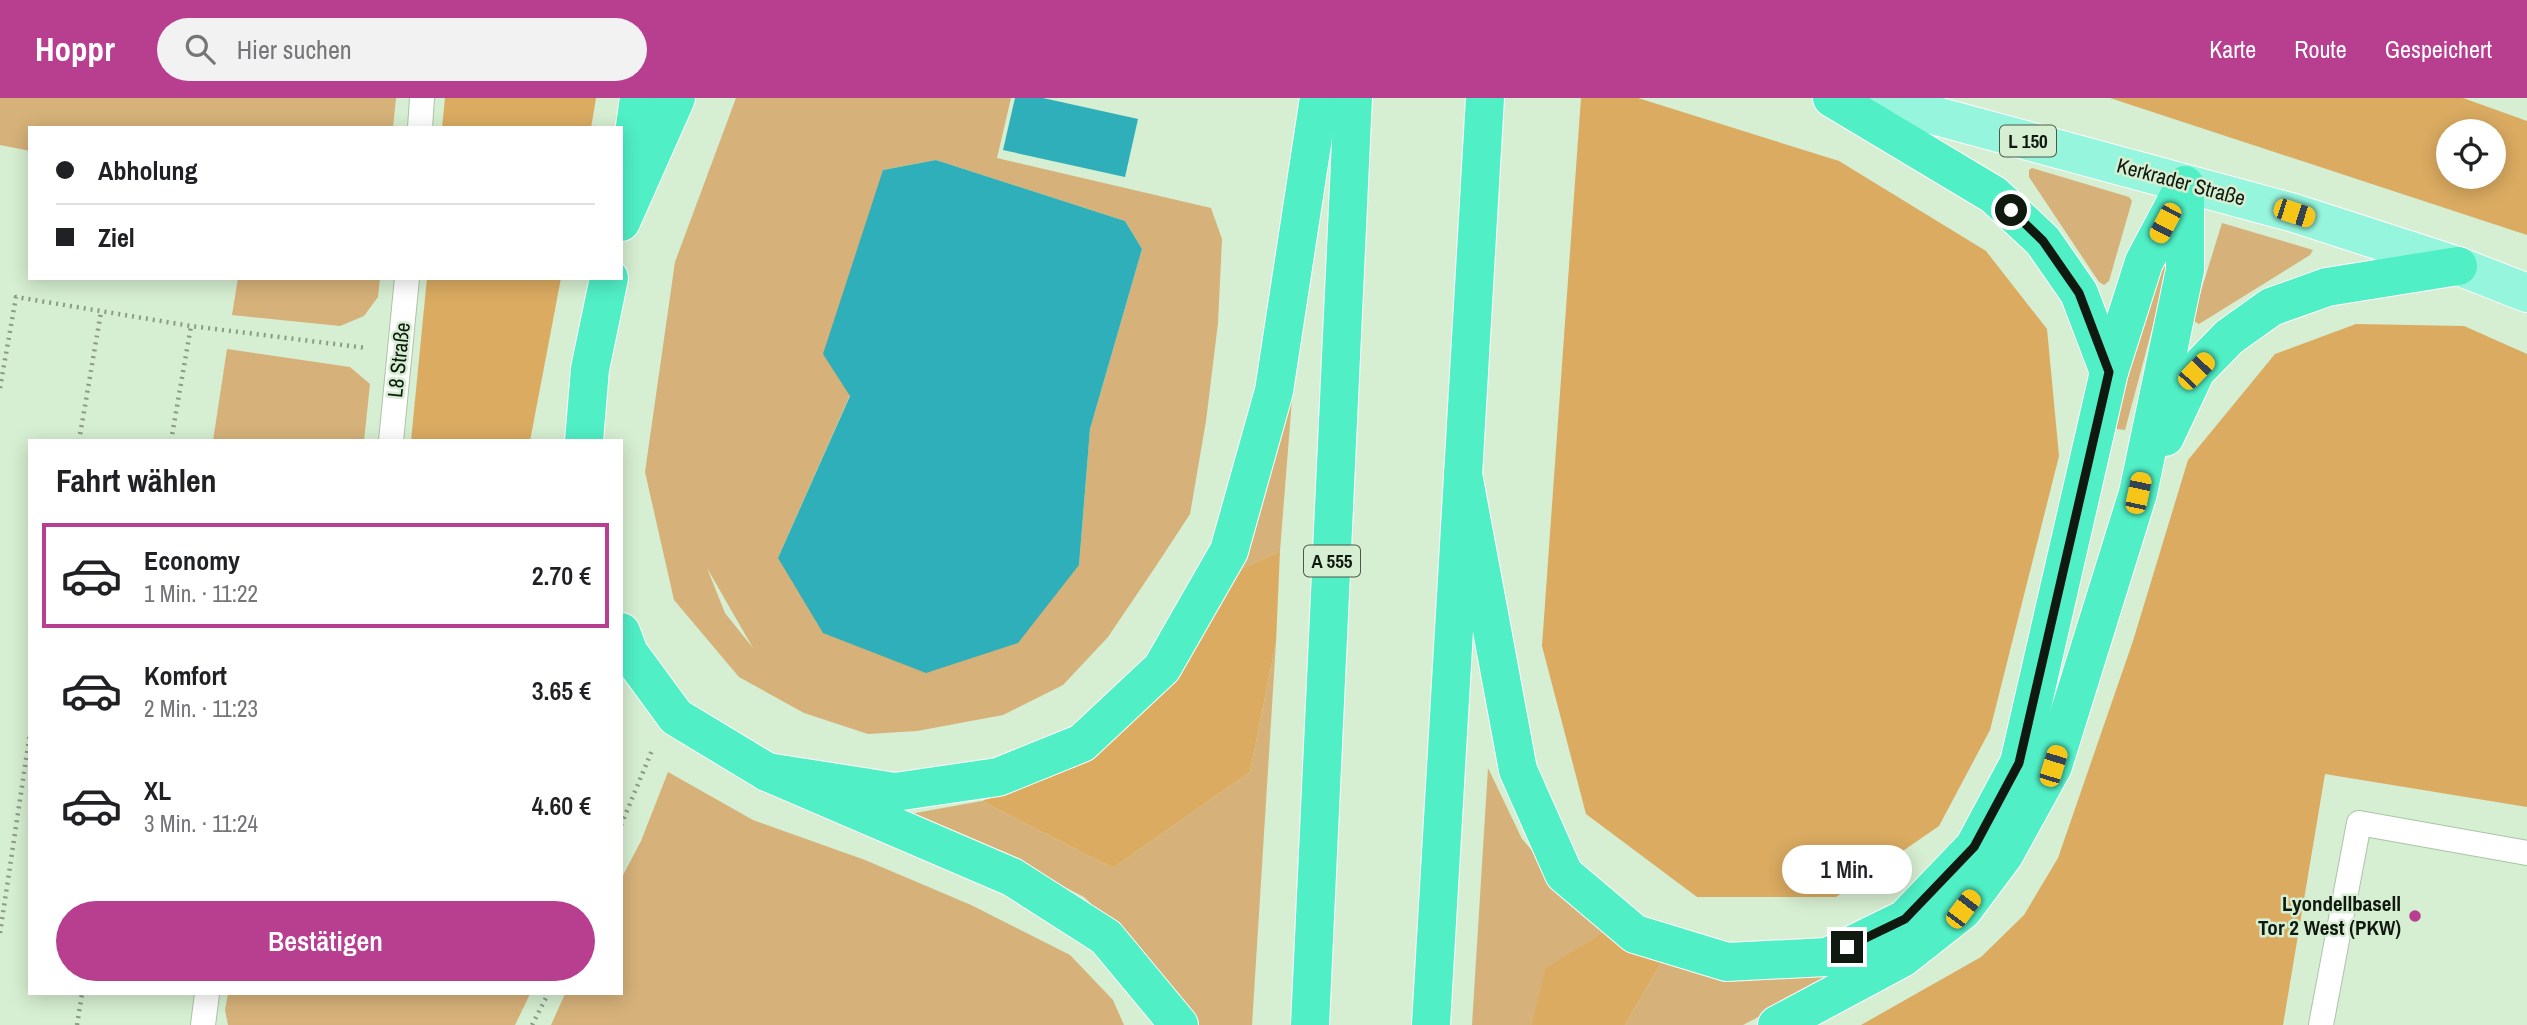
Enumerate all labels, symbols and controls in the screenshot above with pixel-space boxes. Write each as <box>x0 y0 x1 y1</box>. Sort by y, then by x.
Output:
search box <box>157 18 647 81</box>
text: Hoppr <box>35 27 115 71</box>
icon: search <box>181 30 219 68</box>
text: Hier suchen <box>237 32 352 67</box>
text: Karte <box>2209 33 2256 65</box>
text: Route <box>2294 33 2347 65</box>
text: Gespeichert <box>2385 33 2492 65</box>
map controls <box>2436 119 2506 189</box>
button: locate <box>2436 119 2506 189</box>
road number: L 150 <box>2000 126 2056 156</box>
street label: Kerkrader Straße <box>2114 150 2249 213</box>
text: Abholung <box>98 153 197 188</box>
route start <box>1995 194 2027 226</box>
car <box>2271 197 2318 229</box>
car <box>2146 200 2185 246</box>
text: Ziel <box>98 220 135 255</box>
street label: L8 Straße <box>380 321 417 399</box>
car <box>2174 349 2219 393</box>
text: Fahrt wählen <box>56 459 217 502</box>
car <box>2124 470 2153 516</box>
text: Economy <box>144 543 240 578</box>
icon: car <box>60 544 123 607</box>
road number: A 555 <box>1304 545 1360 576</box>
text: 2.70 € <box>532 558 591 593</box>
text: 1 Min. · 11:22 <box>144 578 258 609</box>
text: Komfort <box>144 658 227 693</box>
icon: car <box>60 659 123 722</box>
text: 3.65 € <box>532 673 591 708</box>
text: 2 Min. · 11:23 <box>144 693 258 724</box>
car <box>2037 743 2070 789</box>
text: XL <box>144 773 171 808</box>
icon: car <box>60 774 123 837</box>
text: 4.60 € <box>532 788 591 823</box>
text: 3 Min. · 11:24 <box>144 808 258 839</box>
callout: 1 Min. <box>1782 846 1912 894</box>
text: 1 Min. <box>1820 854 1874 885</box>
car <box>1942 886 1985 932</box>
place label: Lyondellbasell Tor 2 West (PKW) <box>2258 889 2401 942</box>
button: Bestätigen <box>56 901 595 981</box>
marker: Lyondellbasell Tor 2 West (PKW) <box>2407 908 2423 924</box>
route end <box>1831 931 1863 963</box>

